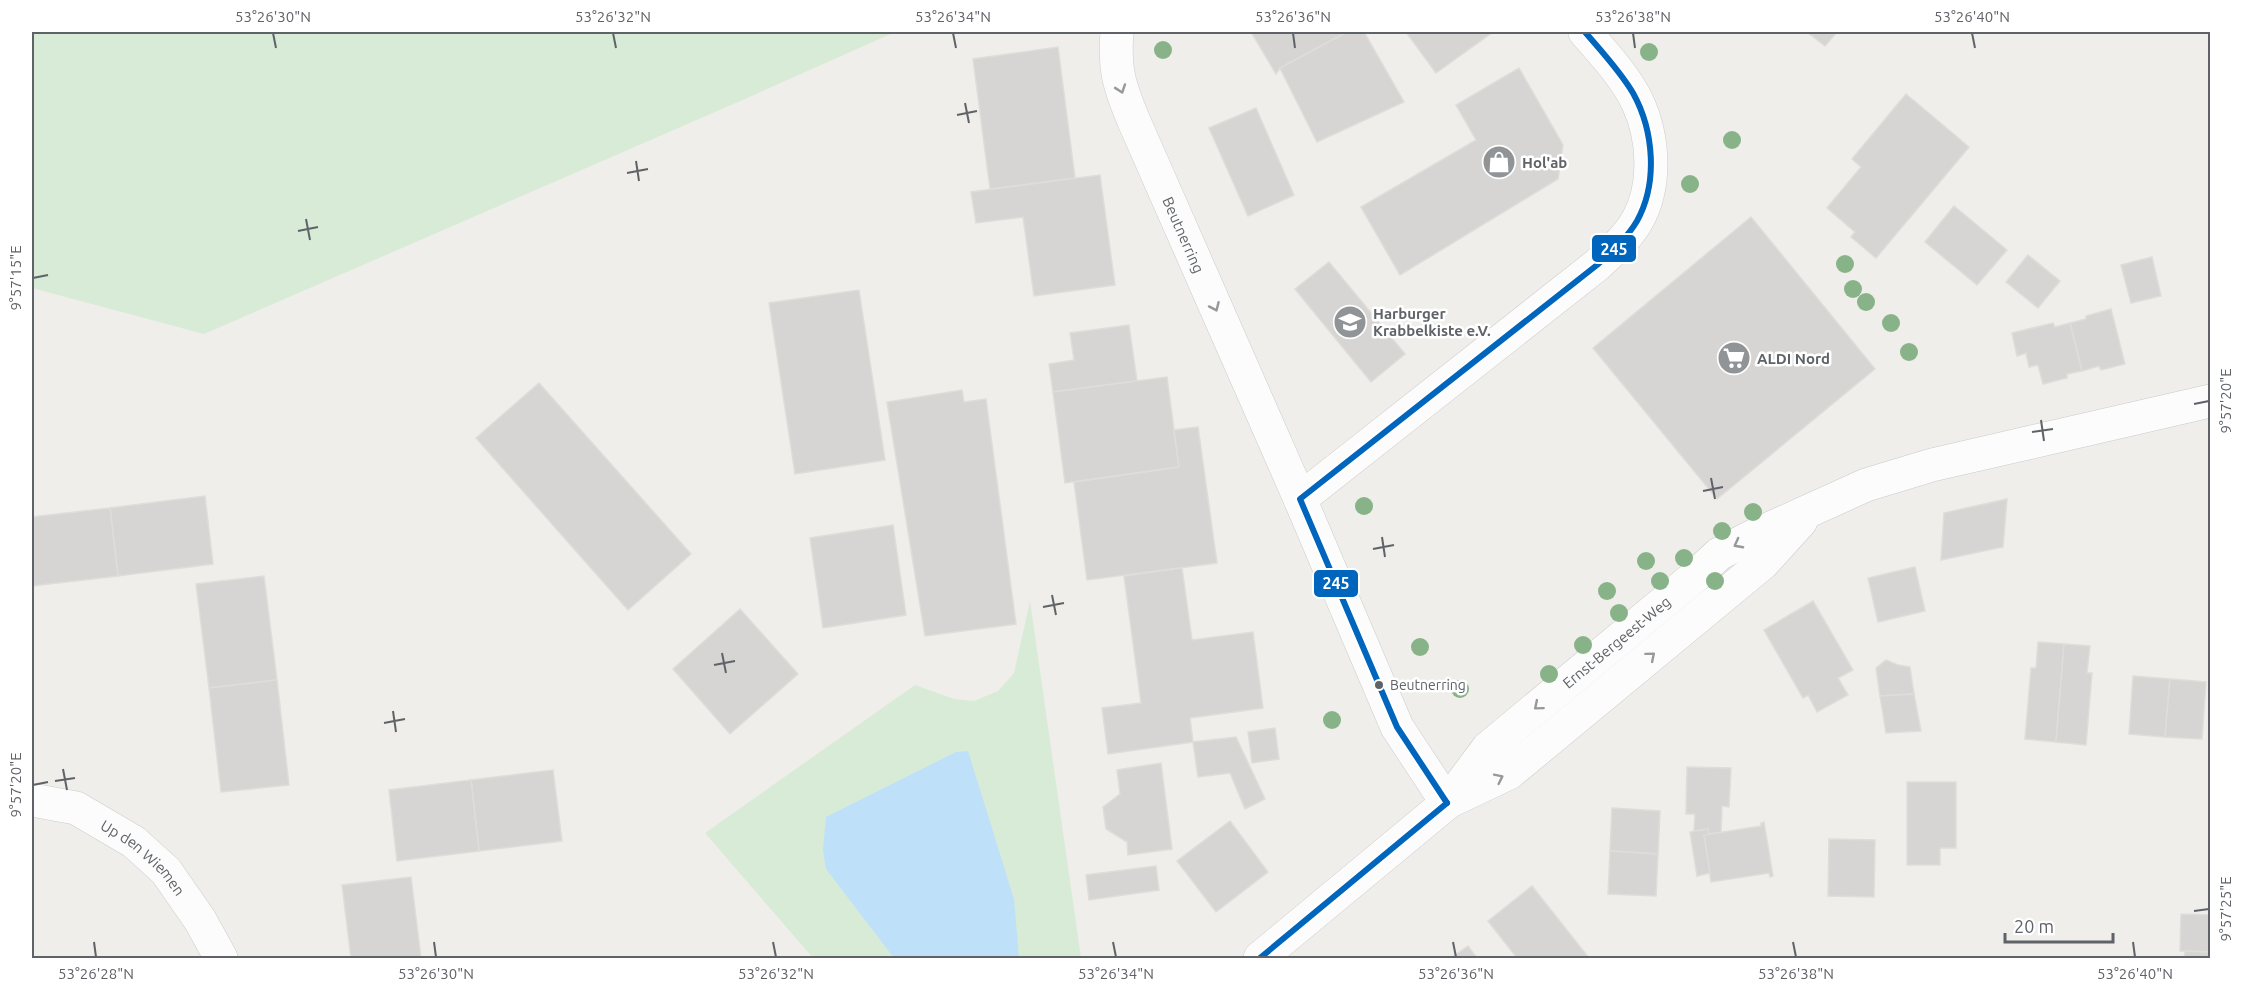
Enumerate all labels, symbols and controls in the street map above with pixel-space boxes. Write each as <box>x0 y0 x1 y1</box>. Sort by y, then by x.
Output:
text: 53°26'30"N <box>235 8 311 25</box>
text: 53°26'32"N <box>575 8 651 25</box>
text: 53°26'34"N <box>915 8 991 25</box>
text: 53°26'36"N <box>1255 8 1331 25</box>
text: 53°26'38"N <box>1595 8 1671 25</box>
text: 53°26'40"N <box>1934 8 2010 25</box>
one-way arrow <box>1114 83 1127 94</box>
shop icon: Hol'ab <box>1481 144 1517 180</box>
place label: Hol'ab <box>1522 154 1567 171</box>
street label: Beutnerring <box>1160 194 1208 275</box>
line badge: 245 <box>1591 234 1637 263</box>
text: 245 <box>1600 240 1628 258</box>
text: 9°57'15"E <box>7 245 24 311</box>
one-way arrow <box>1208 300 1220 311</box>
school or university icon: Harburger Krabbelkiste e.V. <box>1332 304 1368 340</box>
place label: Harburger Krabbelkiste e.V. <box>1373 305 1491 339</box>
supermarket icon: ALDI Nord <box>1716 340 1752 376</box>
place label: ALDI Nord <box>1757 350 1830 367</box>
text: 9°57'20"E <box>2217 368 2234 434</box>
one-way arrow <box>1734 537 1744 548</box>
line badge: 245 <box>1313 569 1359 598</box>
text: 245 <box>1322 574 1350 592</box>
street label: Ernst-Bergeest-Weg <box>1559 592 1674 691</box>
one-way arrow <box>1644 652 1655 663</box>
place label: Beutnerring <box>1390 677 1466 693</box>
marker: Beutnerring <box>1373 679 1385 691</box>
one-way arrow <box>1534 699 1545 710</box>
text: 9°57'20"E <box>7 752 24 818</box>
one-way arrow <box>1493 773 1504 785</box>
street label: Up den Wiemen <box>98 816 189 899</box>
text: 9°57'25"E <box>2217 876 2234 942</box>
scale bar <box>2005 906 2113 944</box>
text: 20 m <box>2014 916 2054 936</box>
text: 53°26'28"N <box>58 965 134 982</box>
text: 53°26'30"N <box>398 965 474 982</box>
text: 53°26'32"N <box>738 965 814 982</box>
text: 53°26'34"N <box>1078 965 1154 982</box>
text: 53°26'36"N <box>1418 965 1494 982</box>
text: 53°26'38"N <box>1758 965 1834 982</box>
text: 53°26'40"N <box>2097 965 2173 982</box>

